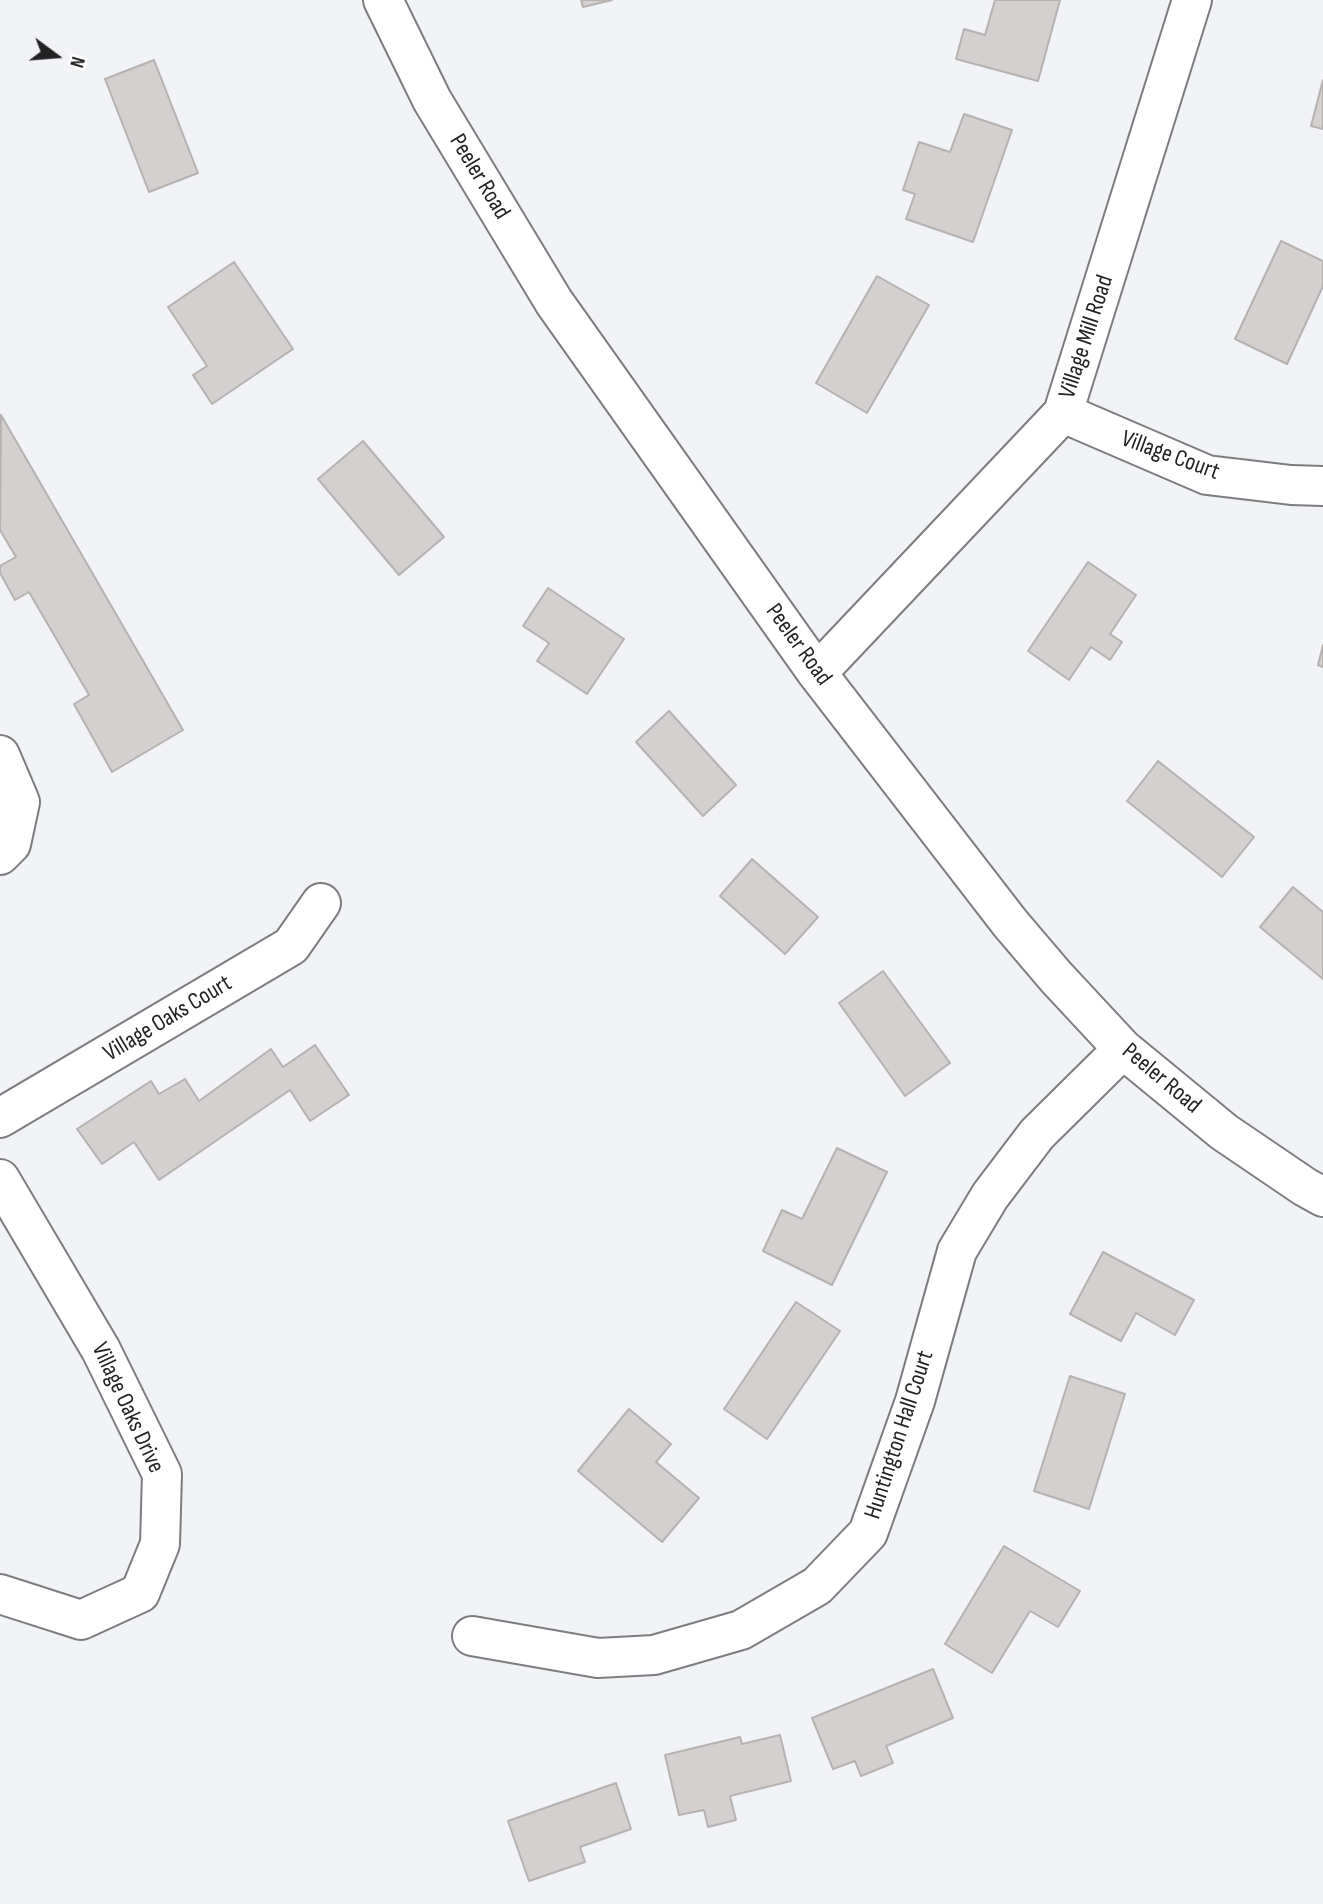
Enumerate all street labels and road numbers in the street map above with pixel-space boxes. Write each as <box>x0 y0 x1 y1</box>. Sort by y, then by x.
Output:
street label: Peeler Road <box>442 129 516 225</box>
street label: Village Mill Road <box>1054 272 1120 402</box>
street label: Village Court <box>1117 425 1223 487</box>
street label: Peeler Road <box>759 598 837 692</box>
street label: Village Oaks Court <box>99 969 237 1069</box>
street label: Peeler Road <box>1116 1038 1206 1120</box>
street label: Village Oaks Drive <box>84 1338 170 1478</box>
street label: Huntington Hall Court <box>859 1347 941 1523</box>

